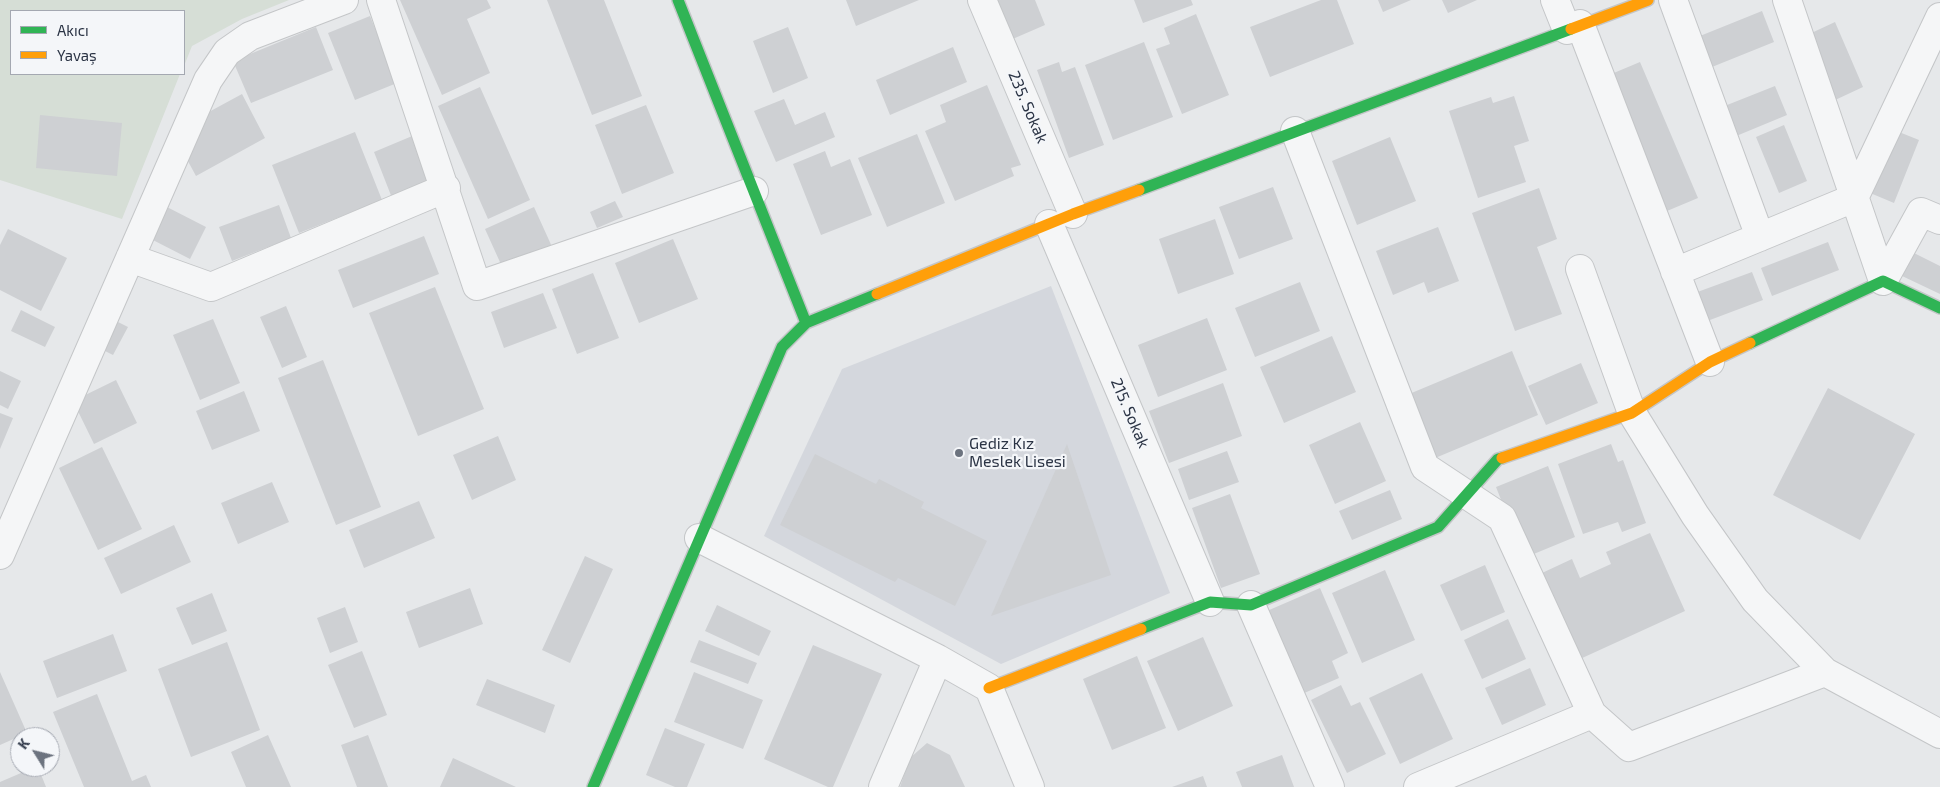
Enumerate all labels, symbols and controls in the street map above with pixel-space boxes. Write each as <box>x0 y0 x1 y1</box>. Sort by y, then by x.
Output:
legend <box>10 10 185 75</box>
text: Akıcı <box>57 21 89 39</box>
text: Yavaş <box>57 46 97 64</box>
street label: 235. Sokak <box>1004 68 1052 146</box>
street label: 215. Sokak <box>1107 375 1153 451</box>
place label: Gediz Kız Meslek Lisesi <box>969 434 1066 472</box>
marker: Gediz Kız Meslek Lisesi <box>953 447 965 459</box>
north arrow <box>10 727 60 777</box>
text: K <box>14 735 33 752</box>

